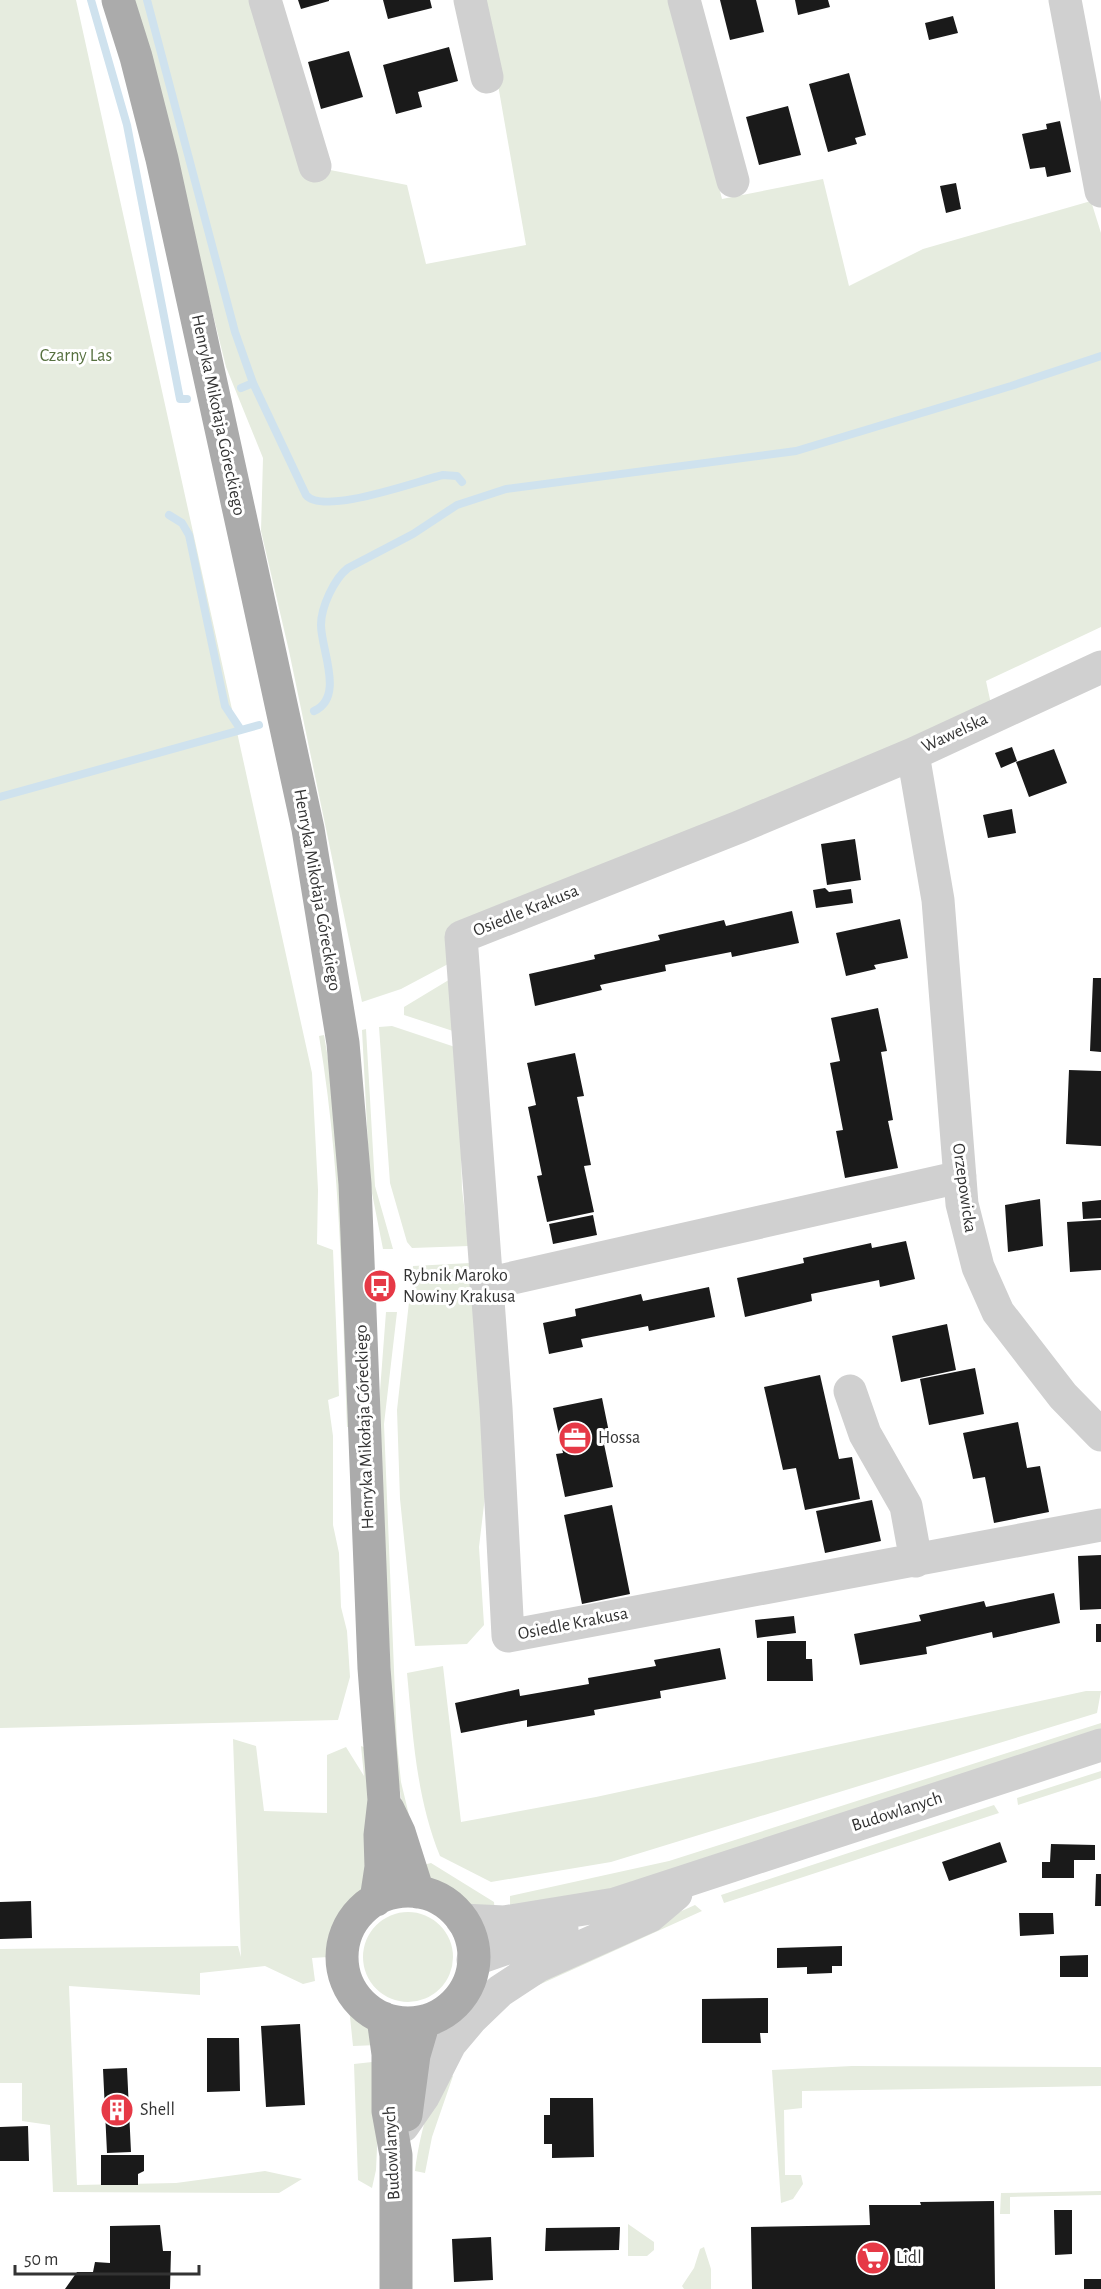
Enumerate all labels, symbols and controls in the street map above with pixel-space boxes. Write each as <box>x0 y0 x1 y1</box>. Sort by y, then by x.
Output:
street label: Henryka Mikołaja Góreckiego <box>188 313 248 517</box>
park label: Czarny Las <box>40 347 112 365</box>
street label: Wawelska <box>919 710 991 756</box>
street label: Henryka Mikołaja Góreckiego <box>290 788 344 993</box>
street label: Osiedle Krakusa <box>471 882 581 940</box>
street label: Orzepowicka <box>949 1142 979 1234</box>
place label: Rybnik Maroko Nowiny Krakusa <box>403 1267 516 1306</box>
bus stop icon: Rybnik Maroko Nowiny Krakusa <box>362 1268 398 1304</box>
street label: Henryka Mikołaja Góreckiego <box>352 1324 378 1530</box>
office icon: Hossa <box>557 1420 593 1456</box>
place label: Hossa <box>598 1429 640 1447</box>
street label: Osiedle Krakusa <box>516 1605 630 1643</box>
street label: Budowlanych <box>849 1789 945 1835</box>
building icon: Shell <box>99 2092 135 2128</box>
place label: Shell <box>140 2101 175 2119</box>
street label: Budowlanych <box>381 2106 403 2200</box>
scale bar <box>15 2238 200 2276</box>
supermarket icon: Lidl <box>855 2240 891 2276</box>
place label: Lidl <box>896 2249 922 2267</box>
text: 50 m <box>24 2251 58 2269</box>

